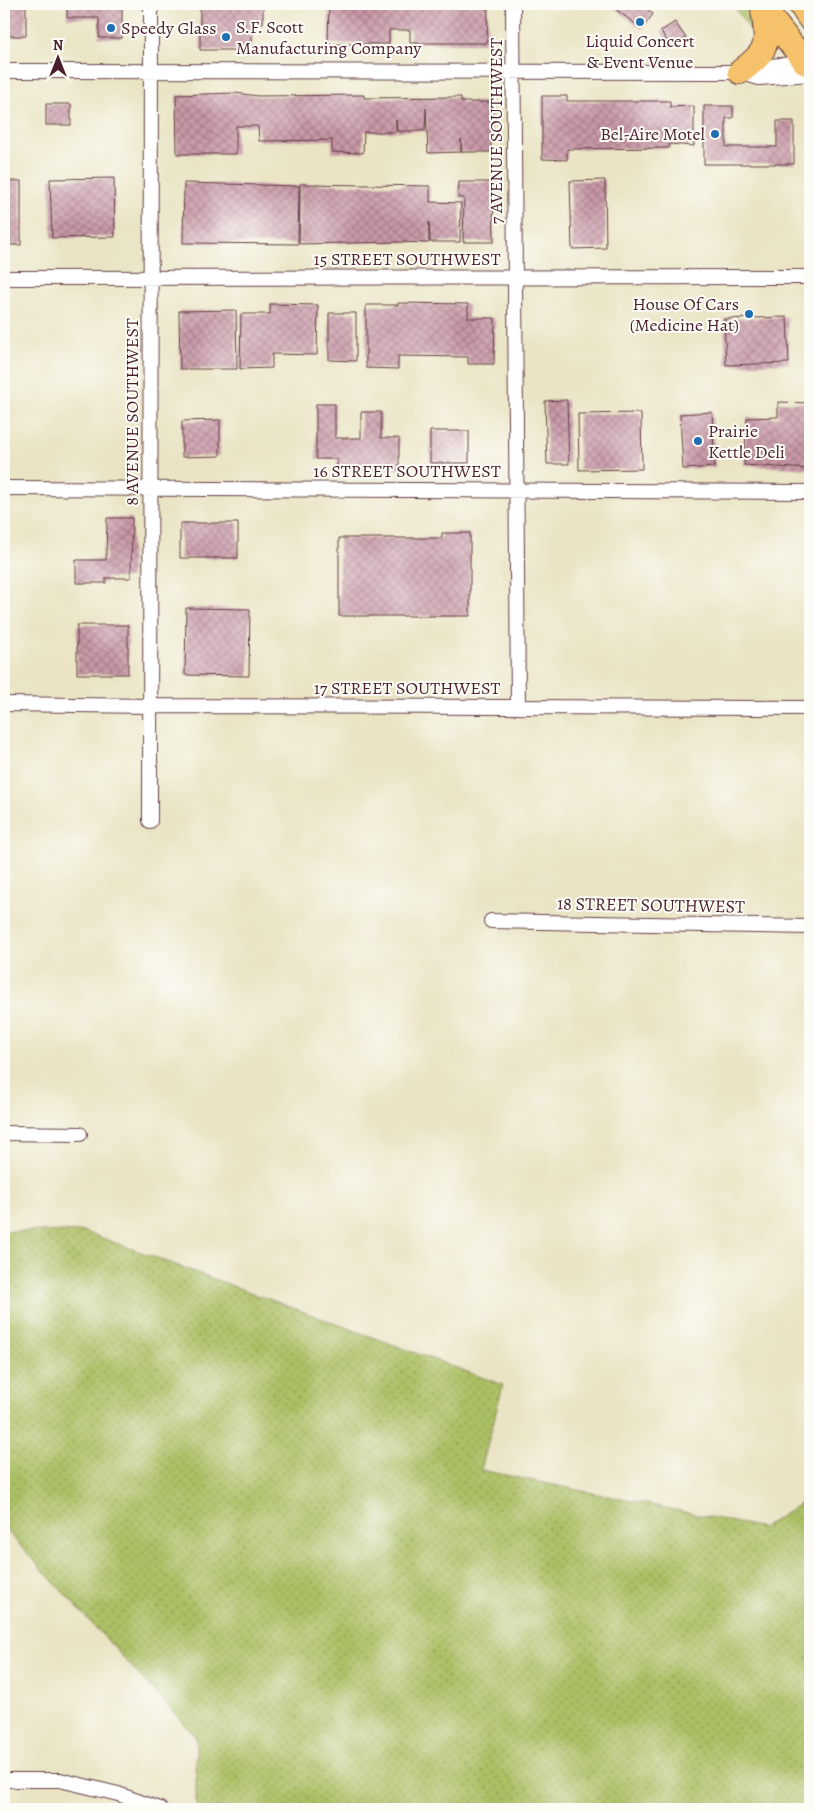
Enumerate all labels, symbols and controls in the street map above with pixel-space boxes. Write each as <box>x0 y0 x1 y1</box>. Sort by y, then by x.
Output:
place label: S.F. Scott Manufacturing Company <box>236 15 422 60</box>
place label: Speedy Glass <box>121 16 217 40</box>
marker: Liquid Concert & Event Venue <box>634 16 646 28</box>
marker: Speedy Glass <box>105 22 117 34</box>
place label: Liquid Concert & Event Venue <box>585 29 695 74</box>
marker: S.F. Scott Manufacturing Company <box>220 31 232 43</box>
north arrow <box>32 32 82 82</box>
text: N <box>53 36 63 55</box>
street label: 7 AVENUE SOUTHWEST <box>484 38 508 224</box>
place label: Bel-Aire Motel <box>600 122 706 146</box>
marker: Bel-Aire Motel <box>709 128 721 140</box>
street label: 15 STREET SOUTHWEST <box>314 247 501 271</box>
place label: House Of Cars (Medicine Hat) <box>630 292 739 337</box>
marker: House Of Cars (Medicine Hat) <box>743 308 755 320</box>
street label: 8 AVENUE SOUTHWEST <box>120 318 144 506</box>
place label: Prairie Kettle Deli <box>708 419 785 464</box>
marker: Prairie Kettle Deli <box>692 435 704 447</box>
street label: 16 STREET SOUTHWEST <box>313 459 501 483</box>
street label: 17 STREET SOUTHWEST <box>314 676 501 700</box>
street label: 18 STREET SOUTHWEST <box>557 891 745 919</box>

